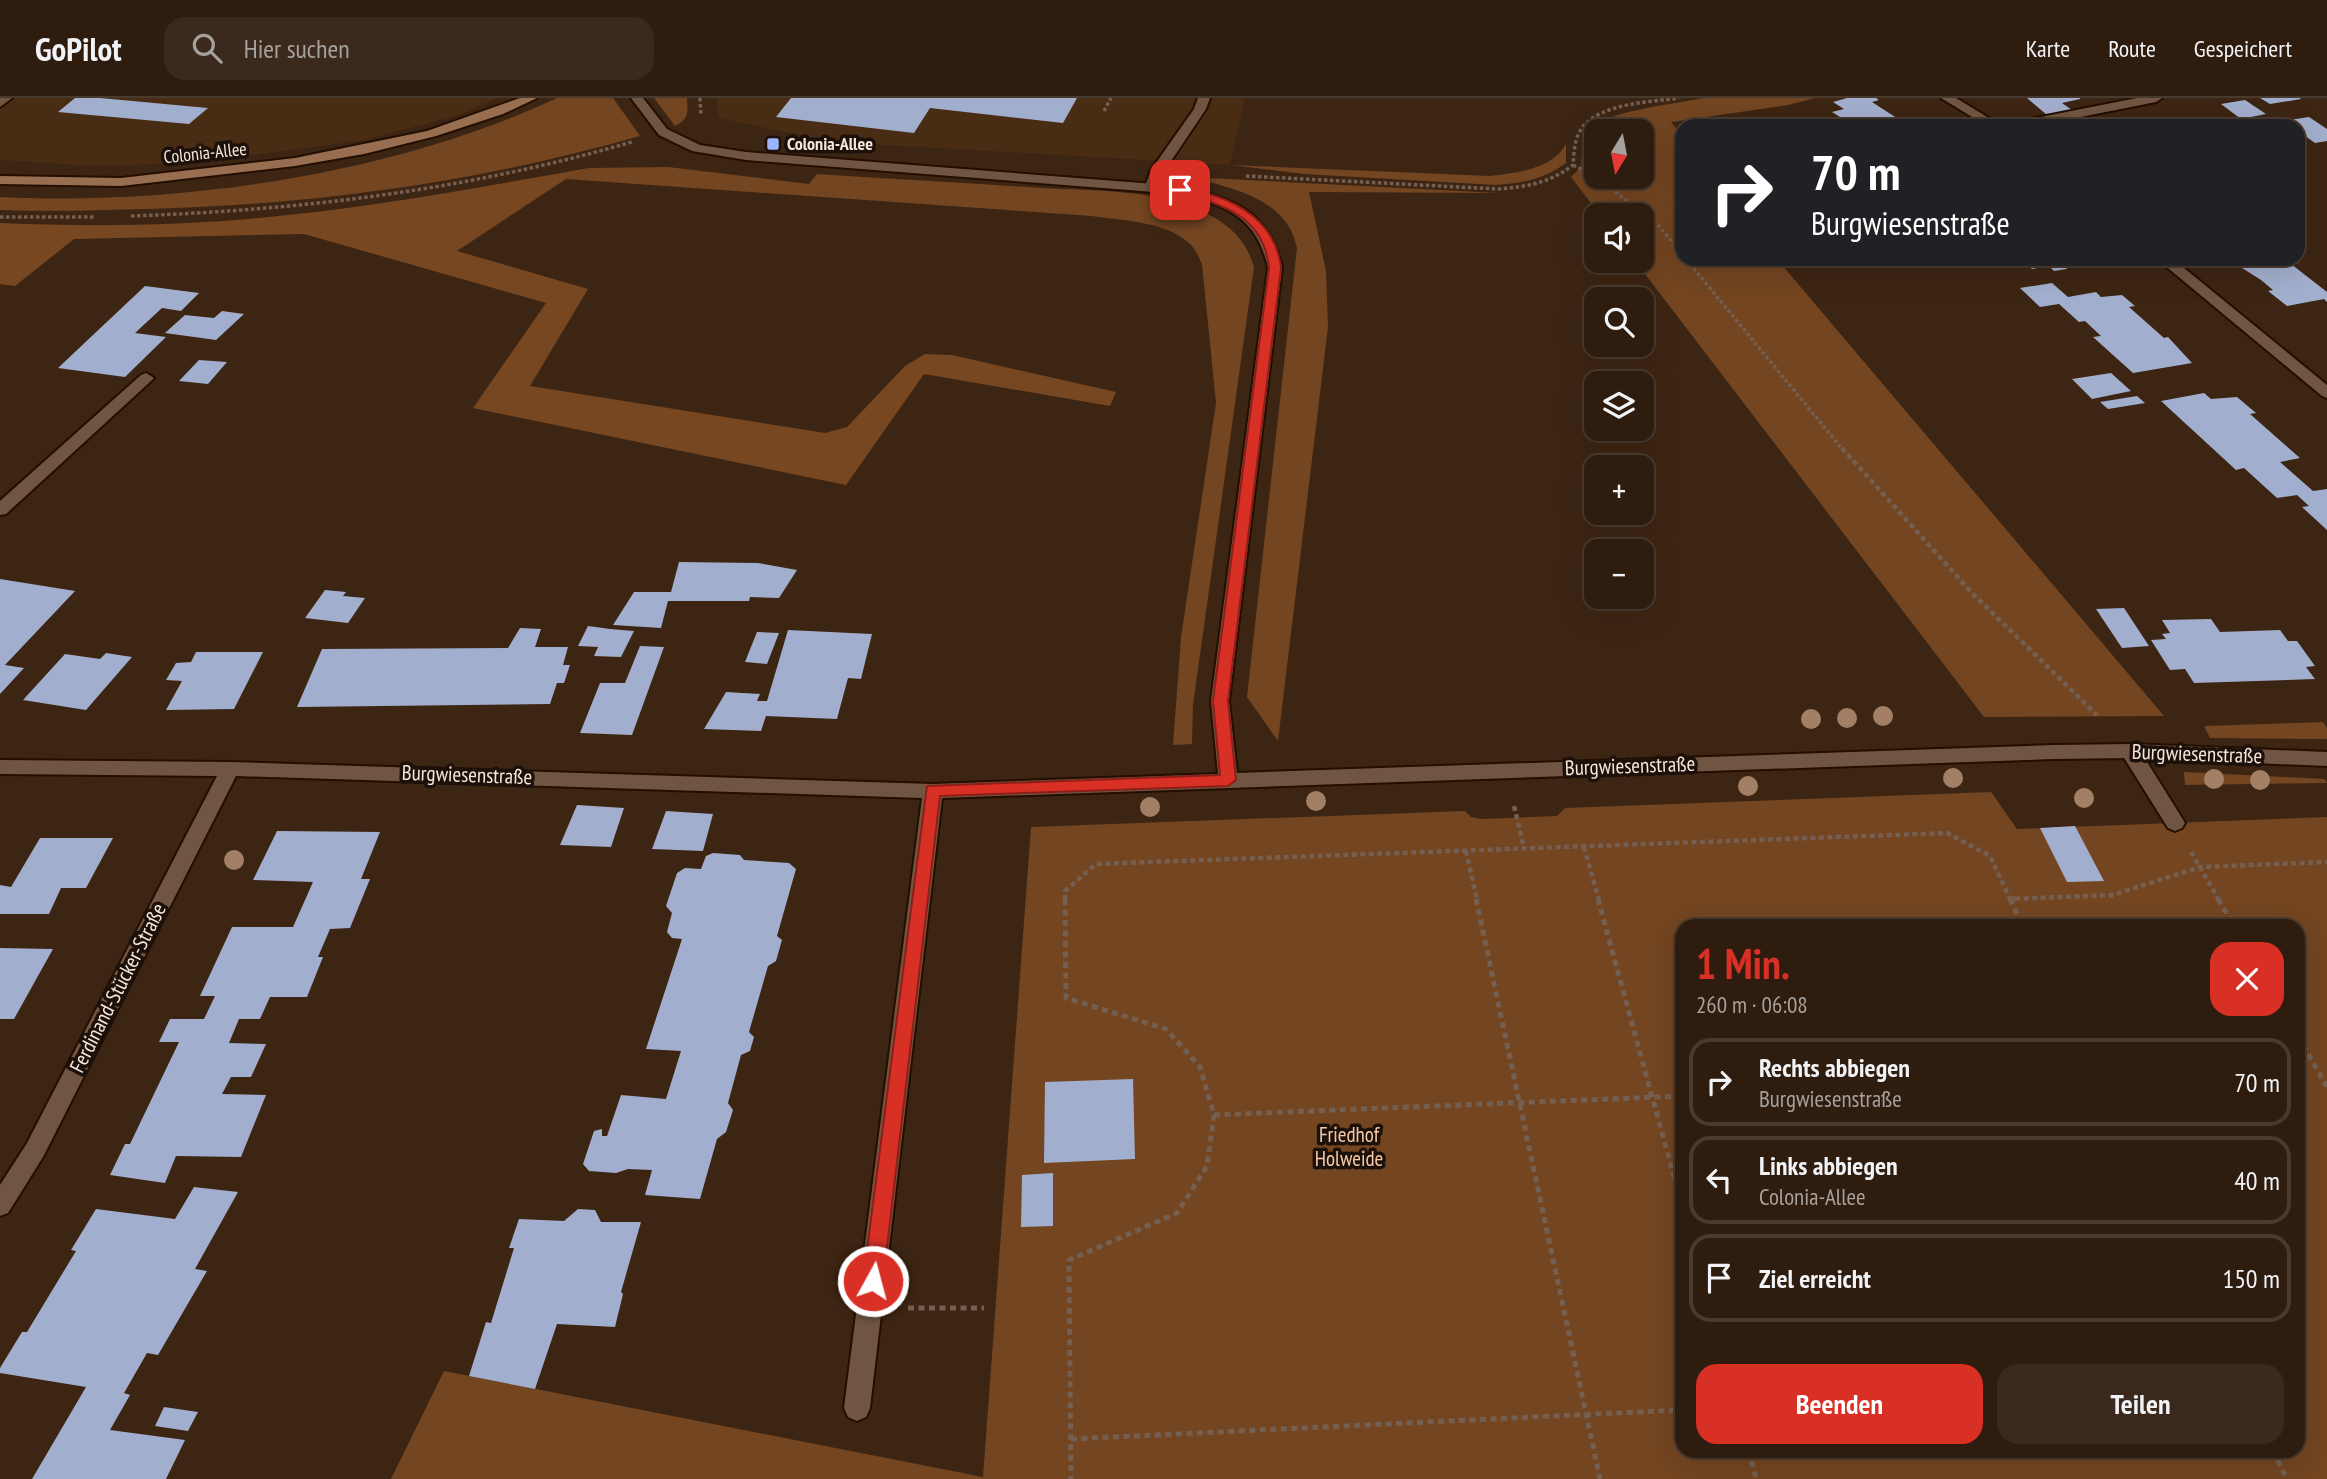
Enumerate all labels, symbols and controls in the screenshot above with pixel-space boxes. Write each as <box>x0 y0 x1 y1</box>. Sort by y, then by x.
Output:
search box <box>164 17 654 80</box>
text: GoPilot <box>35 27 122 70</box>
icon: search <box>188 29 226 67</box>
text: Hier suchen <box>244 32 350 65</box>
text: Karte <box>2026 33 2070 64</box>
text: Route <box>2108 33 2156 64</box>
text: Gespeichert <box>2194 33 2292 64</box>
north arrow <box>1584 119 1654 189</box>
map controls <box>1584 119 1654 609</box>
place label: Colonia-Allee <box>787 132 873 155</box>
marker: Colonia-Allee <box>765 136 781 152</box>
street label: Colonia-Allee <box>162 137 248 168</box>
text: 70 m <box>1811 140 1900 204</box>
icon: right <box>1696 147 1787 238</box>
pin <box>1150 160 1210 220</box>
icon: arrive <box>1161 171 1199 209</box>
text: Burgwiesenstraße <box>1811 202 2010 244</box>
button: sound <box>1584 203 1654 273</box>
button: search <box>1584 287 1654 357</box>
button: layers <box>1584 371 1654 441</box>
button: + <box>1584 455 1654 525</box>
button: − <box>1584 539 1654 609</box>
street label: Burgwiesenstraße <box>2131 738 2263 769</box>
street label: Burgwiesenstraße <box>1564 750 1696 781</box>
street label: Burgwiesenstraße <box>401 759 533 790</box>
street label: Ferdinand-Stücker-Straße <box>63 899 172 1077</box>
text: 1 Min. <box>1696 936 1790 991</box>
button: close <box>2210 942 2284 1016</box>
text: 260 m · 06:08 <box>1696 990 1808 1019</box>
text: Rechts abbiegen <box>1759 1051 1910 1084</box>
icon: right <box>1700 1063 1738 1101</box>
text: 70 m <box>2234 1066 2280 1099</box>
text: Burgwiesenstraße <box>1759 1084 1902 1113</box>
park label: Friedhof Holweide <box>1315 1121 1383 1172</box>
text: Links abbiegen <box>1759 1149 1898 1182</box>
icon: left <box>1700 1161 1738 1199</box>
text: 40 m <box>2234 1164 2280 1197</box>
text: Colonia-Allee <box>1759 1182 1865 1211</box>
position arrow <box>836 1244 910 1318</box>
icon: arrive <box>1700 1259 1738 1297</box>
text: Ziel erreicht <box>1759 1262 1871 1295</box>
text: 150 m <box>2222 1262 2280 1295</box>
button: Beenden <box>1696 1364 1983 1444</box>
button: Teilen <box>1997 1364 2284 1444</box>

